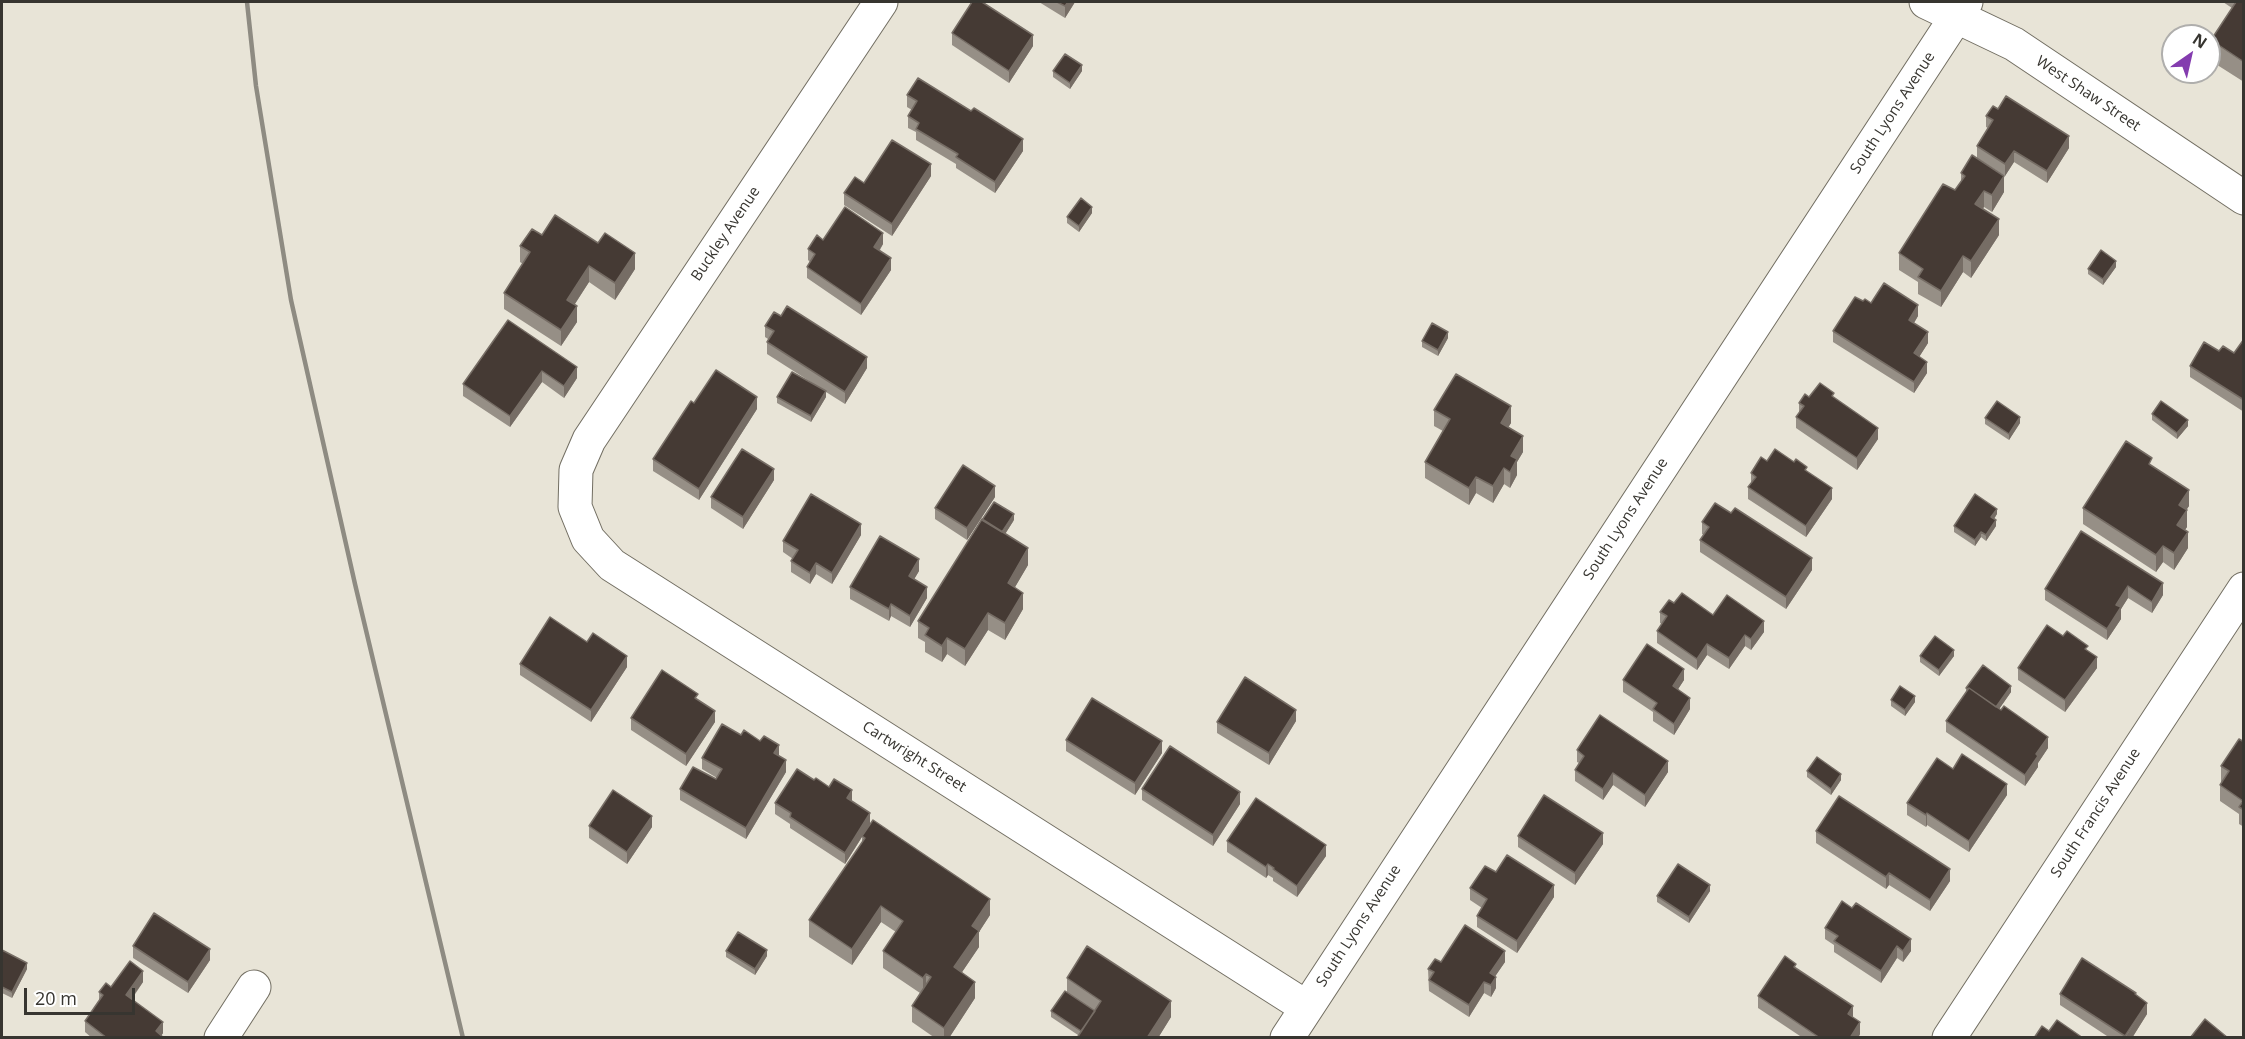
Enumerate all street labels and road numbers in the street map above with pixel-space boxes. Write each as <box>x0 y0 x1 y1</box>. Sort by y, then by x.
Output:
street label: South Lyons Avenue <box>1847 49 1939 177</box>
street label: West Shaw Street <box>2032 52 2144 136</box>
street label: Buckley Avenue <box>688 183 764 285</box>
street label: South Lyons Avenue <box>1580 455 1672 583</box>
street label: Cartwright Street <box>859 718 969 796</box>
street label: South Francis Avenue <box>2047 745 2145 881</box>
street label: South Lyons Avenue <box>1313 862 1405 990</box>

